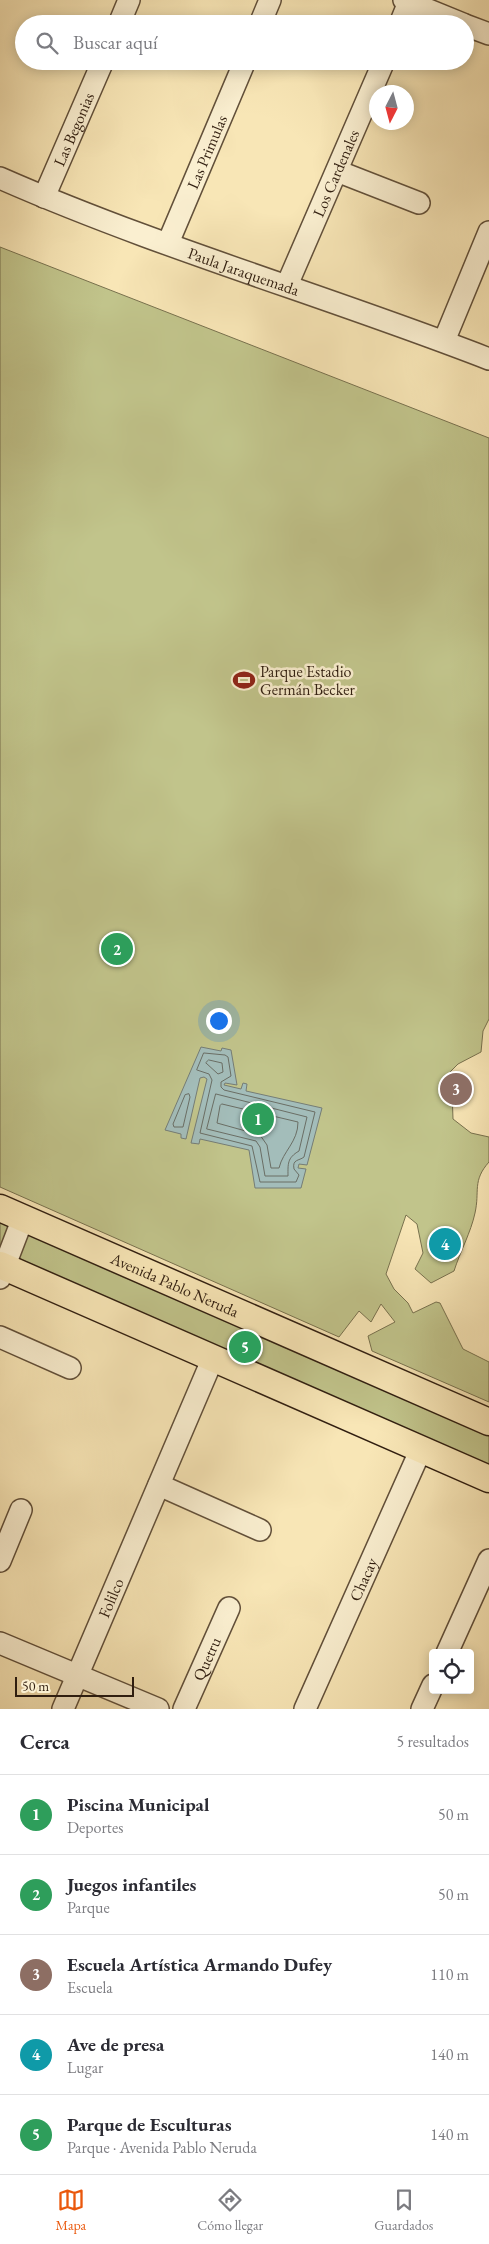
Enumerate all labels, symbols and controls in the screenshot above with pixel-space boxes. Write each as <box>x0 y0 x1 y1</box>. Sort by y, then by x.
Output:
search box <box>15 15 474 70</box>
icon: search <box>33 29 61 57</box>
text: Buscar aquí <box>73 30 158 55</box>
north arrow <box>369 85 414 130</box>
street label: Las Begonias <box>49 89 99 170</box>
street label: Las Primulas <box>182 112 232 192</box>
street label: Los Cardenales <box>308 126 364 220</box>
street label: Paula Jaraquemada <box>185 242 302 301</box>
place label: Parque Estadio Germán Becker <box>260 661 355 700</box>
sports icon: Parque Estadio Germán Becker <box>231 667 257 693</box>
pin: 2 <box>101 930 133 968</box>
your location <box>206 1008 232 1034</box>
pin: 3 <box>440 1070 472 1108</box>
pin: 1 <box>242 1100 274 1138</box>
pin: 4 <box>429 1225 461 1263</box>
street label: Avenida Pablo Neruda <box>107 1247 243 1322</box>
pin: 5 <box>229 1328 261 1366</box>
street label: Chacay <box>344 1554 383 1605</box>
street label: Folilco <box>93 1575 129 1621</box>
street label: Quetru <box>188 1633 226 1684</box>
map controls <box>429 1649 474 1694</box>
button: locate <box>429 1649 474 1694</box>
scale bar <box>15 1674 134 1697</box>
text: 50 m <box>22 1677 49 1695</box>
text: Cerca <box>20 1728 70 1755</box>
text: 5 resultados <box>397 1731 469 1752</box>
text: Piscina Municipal <box>67 1792 209 1817</box>
text: 1 <box>32 1804 40 1825</box>
text: 50 m <box>438 1804 469 1825</box>
text: Deportes <box>67 1817 123 1838</box>
text: Juegos infantiles <box>67 1872 196 1897</box>
text: 2 <box>32 1884 40 1905</box>
text: 50 m <box>438 1884 469 1905</box>
text: Parque <box>67 1897 110 1918</box>
text: Escuela Artística Armando Dufey <box>67 1952 332 1977</box>
text: 3 <box>32 1964 40 1985</box>
text: 110 m <box>430 1964 469 1985</box>
text: Escuela <box>67 1977 113 1998</box>
text: Ave de presa <box>67 2032 164 2057</box>
text: 4 <box>32 2044 40 2065</box>
text: 140 m <box>430 2044 469 2065</box>
text: Lugar <box>67 2057 103 2078</box>
text: Parque de Esculturas <box>67 2112 231 2137</box>
text: 5 <box>32 2124 40 2145</box>
text: 140 m <box>430 2124 469 2145</box>
text: Parque · Avenida Pablo Neruda <box>67 2137 257 2158</box>
tab: Mapa <box>56 2186 86 2234</box>
tab: Cómo llegar <box>197 2186 263 2234</box>
tab: Guardados <box>374 2186 433 2234</box>

